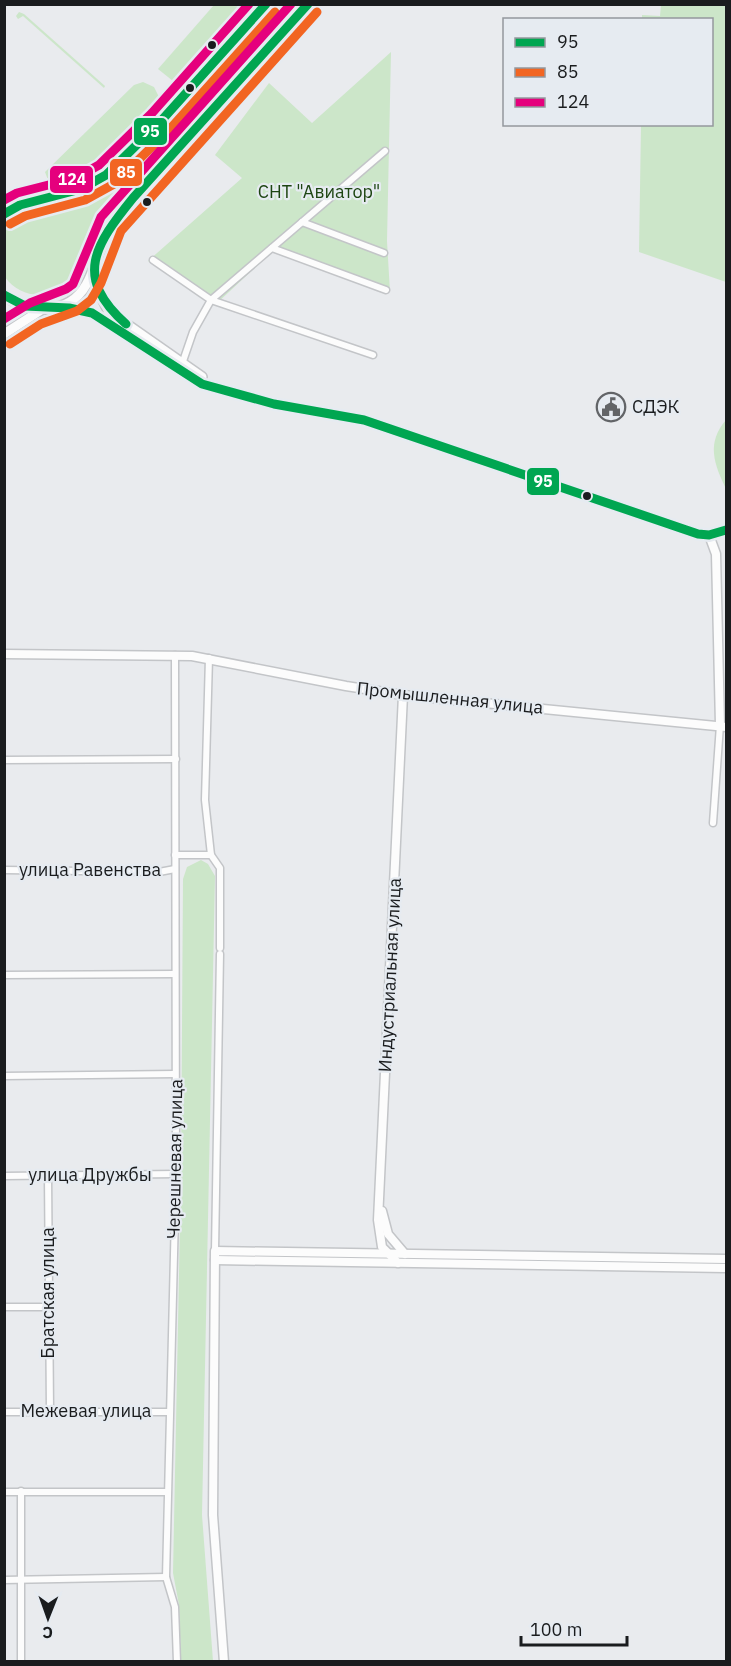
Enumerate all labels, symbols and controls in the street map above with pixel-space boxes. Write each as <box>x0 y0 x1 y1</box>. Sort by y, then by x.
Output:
legend <box>503 18 713 126</box>
text: 95 <box>557 30 579 53</box>
unlabelled marker <box>206 39 218 51</box>
text: 85 <box>557 60 579 83</box>
unlabelled marker <box>184 82 196 94</box>
text: 124 <box>557 90 590 113</box>
line badge: 95 <box>133 117 168 146</box>
text: 95 <box>140 121 160 141</box>
line badge: 85 <box>109 158 143 187</box>
text: 85 <box>116 162 136 182</box>
line badge: 124 <box>49 165 94 194</box>
text: 124 <box>58 169 87 189</box>
park label: СНТ "Авиатор" <box>258 180 380 203</box>
unlabelled marker <box>141 196 153 208</box>
public building icon: СДЭК <box>595 391 627 423</box>
place label: СДЭК <box>632 395 680 418</box>
line badge: 95 <box>526 467 560 496</box>
text: 95 <box>533 471 553 491</box>
unlabelled marker <box>581 490 593 502</box>
street label: Промышленная улица <box>356 676 545 719</box>
street label: улица Равенства <box>19 858 161 881</box>
street label: Индустриальная улица <box>373 877 406 1073</box>
street label: Черешневая улица <box>162 1078 187 1239</box>
street label: улица Дружбы <box>28 1163 152 1186</box>
street label: Братская улица <box>36 1227 59 1359</box>
street label: Межевая улица <box>21 1399 152 1422</box>
north arrow <box>18 1588 78 1648</box>
scale bar <box>521 1609 628 1647</box>
text: 100 m <box>530 1618 582 1641</box>
text: С <box>42 1623 53 1643</box>

